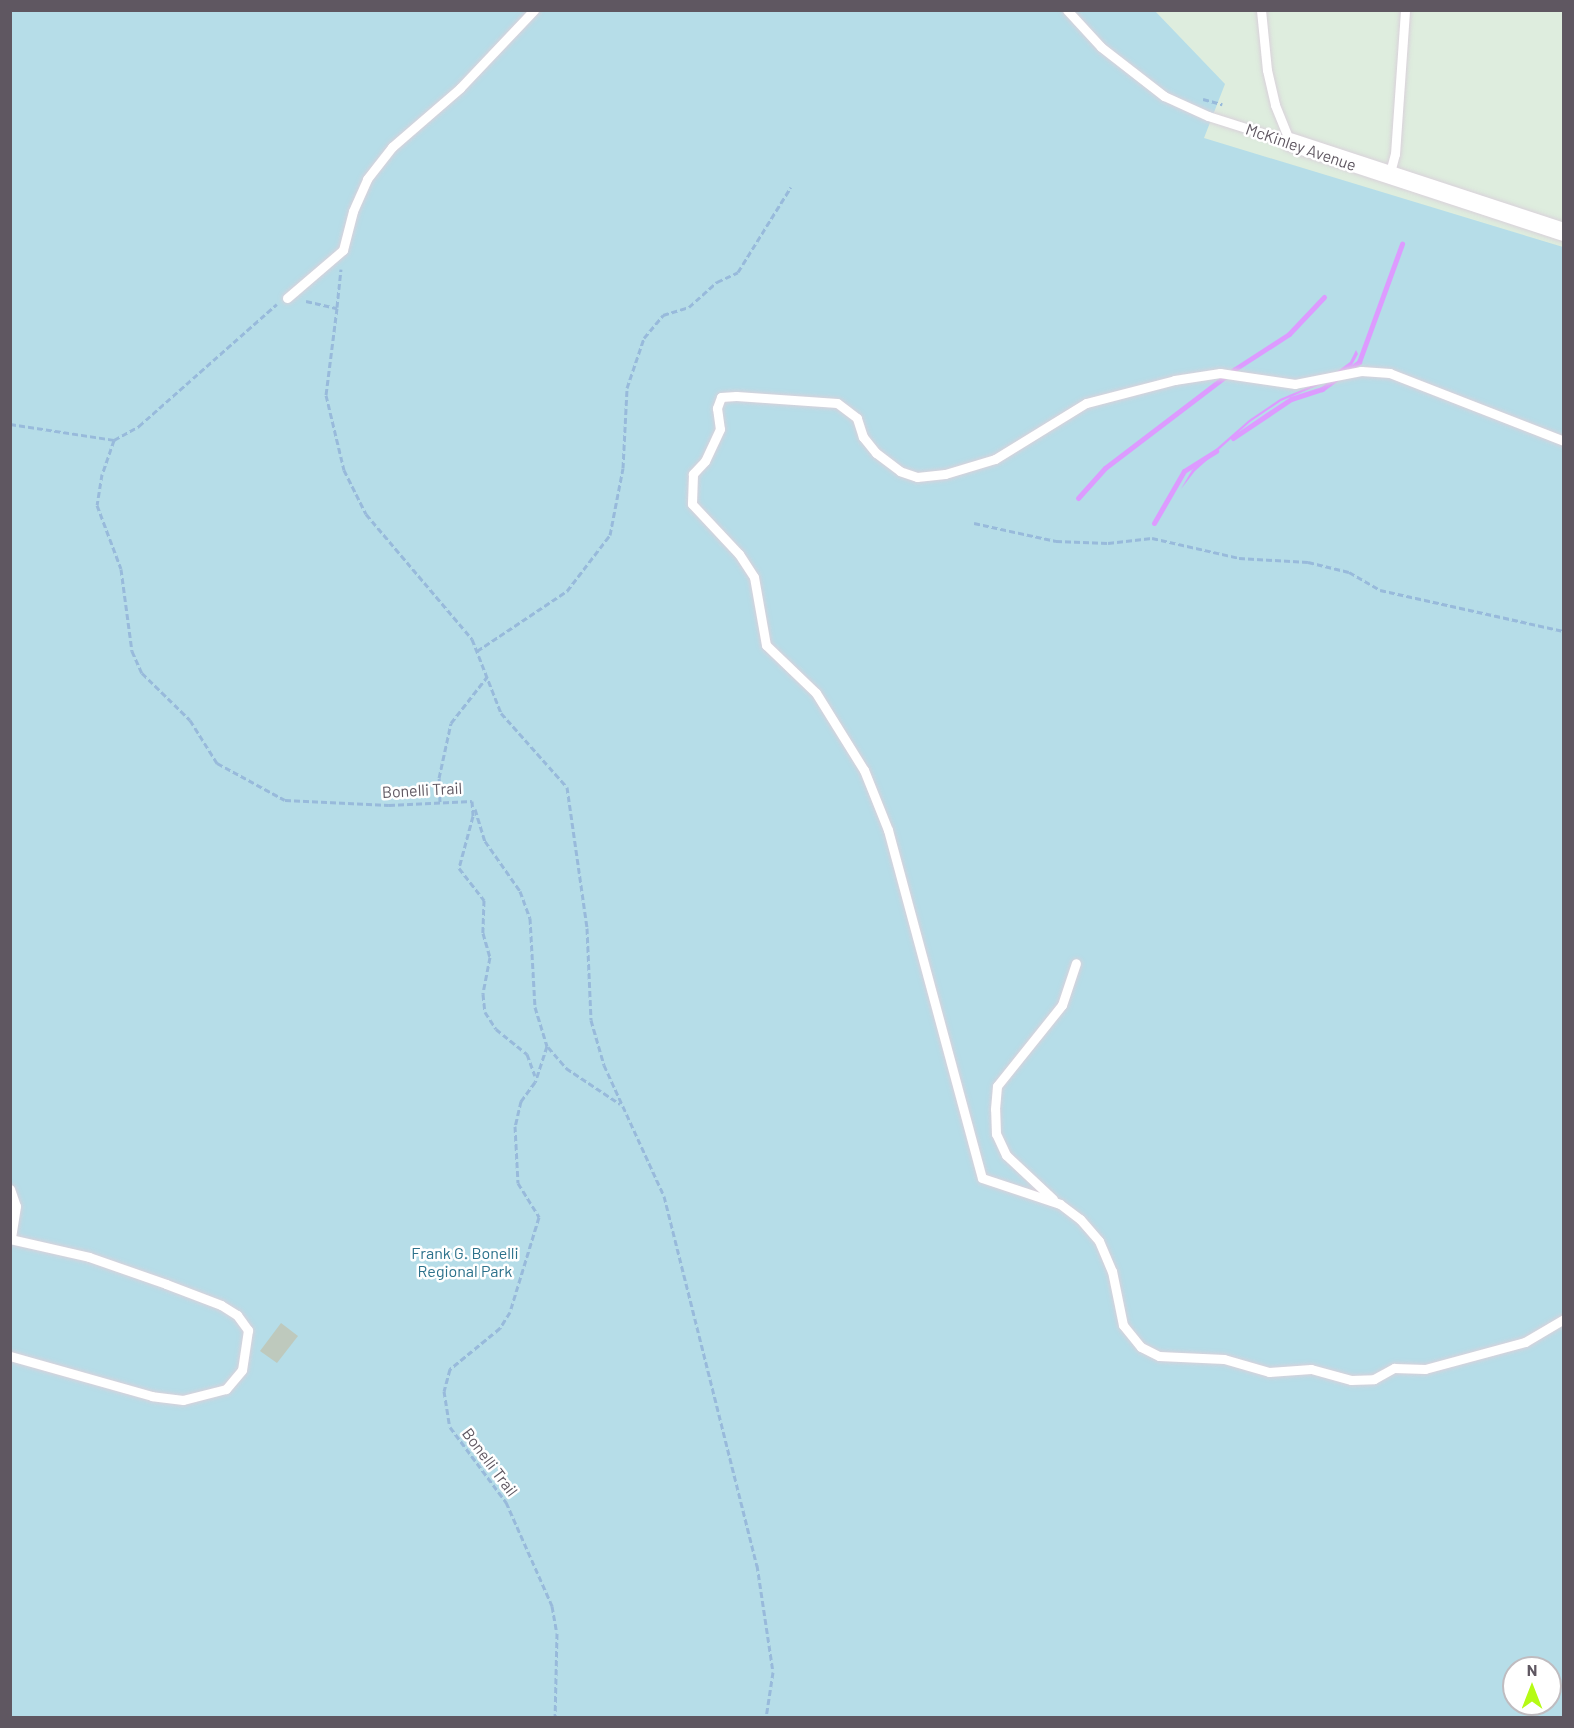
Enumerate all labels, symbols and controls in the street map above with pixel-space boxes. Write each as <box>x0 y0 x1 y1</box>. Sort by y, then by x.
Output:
street label: McKinley Avenue <box>1243 119 1359 175</box>
street label: Bonelli Trail <box>381 778 463 802</box>
park label: Frank G. Bonelli Regional Park <box>411 1243 519 1281</box>
street label: Bonelli Trail <box>458 1424 522 1500</box>
north arrow <box>1502 1656 1562 1716</box>
text: N <box>1527 1660 1537 1679</box>

